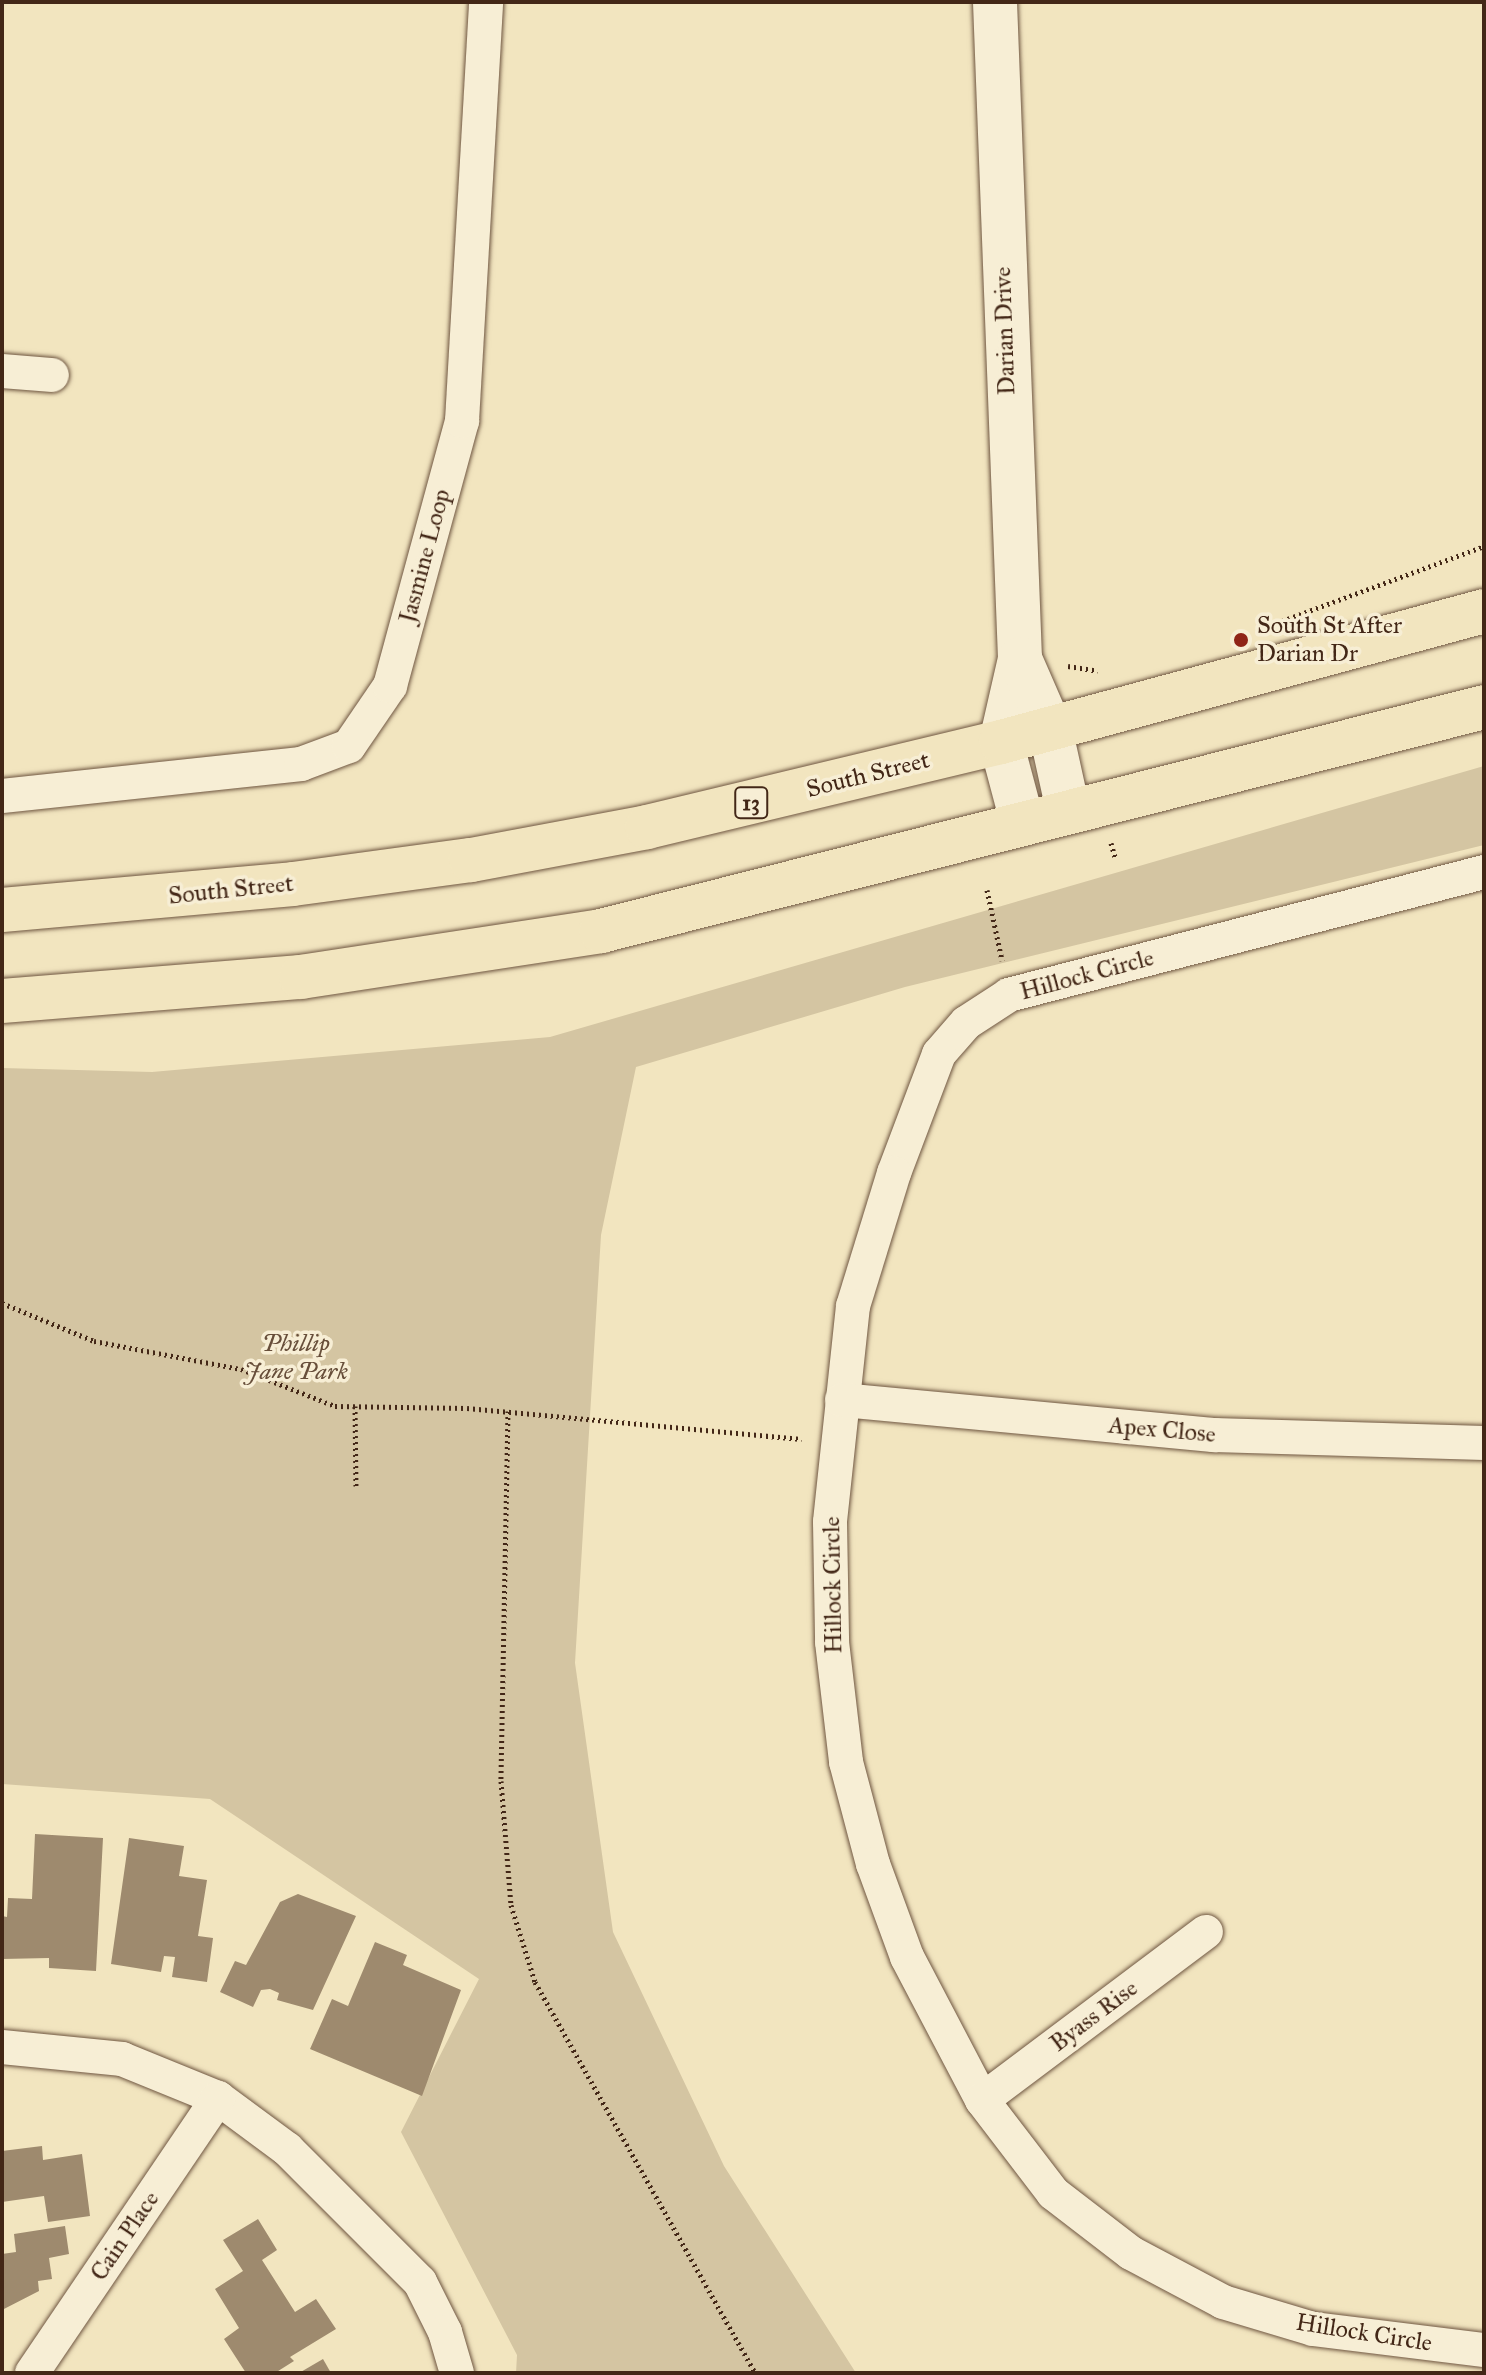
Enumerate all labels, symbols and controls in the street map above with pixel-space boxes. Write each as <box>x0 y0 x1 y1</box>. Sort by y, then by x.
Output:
street label: Darian Drive <box>988 266 1022 396</box>
street label: Jasmine Loop <box>393 486 457 626</box>
place label: South St After Darian Dr <box>1257 612 1402 668</box>
marker: South St After Darian Dr <box>1232 631 1250 649</box>
street label: South Street <box>804 746 932 804</box>
road number: 13 <box>733 785 769 821</box>
street label: South Street <box>167 869 295 911</box>
street label: Hillock Circle <box>1017 943 1157 1007</box>
park label: Phillip Jane Park <box>244 1330 348 1386</box>
street label: Apex Close <box>1107 1411 1217 1449</box>
street label: Hillock Circle <box>817 1516 849 1654</box>
street label: Byass Rise <box>1045 1974 1143 2058</box>
street label: Cain Place <box>85 2186 165 2286</box>
street label: Hillock Circle <box>1294 2308 1434 2358</box>

